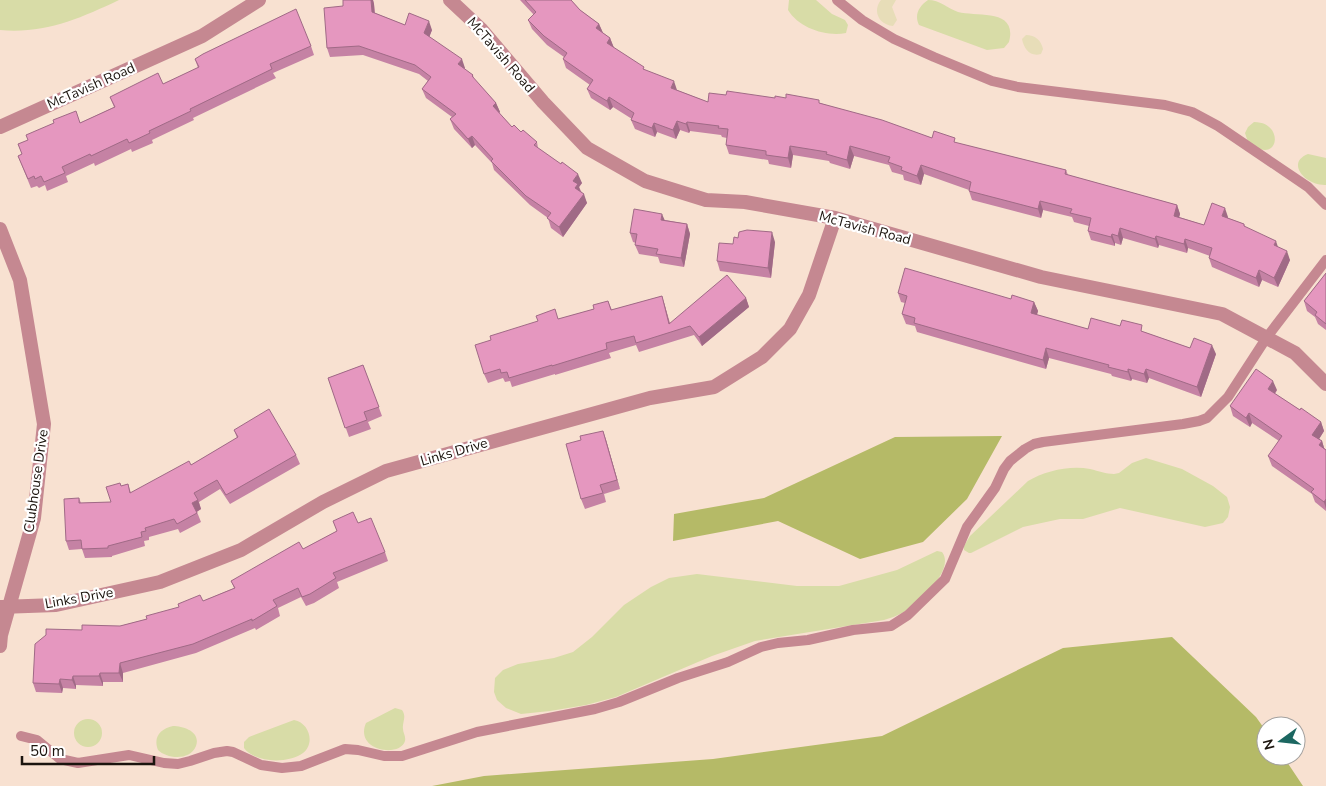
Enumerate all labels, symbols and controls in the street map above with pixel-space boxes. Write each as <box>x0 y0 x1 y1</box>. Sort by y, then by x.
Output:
street label: McTavish Road <box>463 13 539 97</box>
street label: McTavish Road <box>44 58 138 114</box>
street label: McTavish Road <box>817 207 913 249</box>
street label: Clubhouse Drive <box>19 428 53 534</box>
street label: Links Drive <box>418 433 490 471</box>
street label: Links Drive <box>43 583 115 613</box>
north arrow <box>1256 716 1306 766</box>
scale bar <box>22 734 155 766</box>
text: N <box>1258 737 1279 752</box>
text: 50 m <box>30 741 65 761</box>

